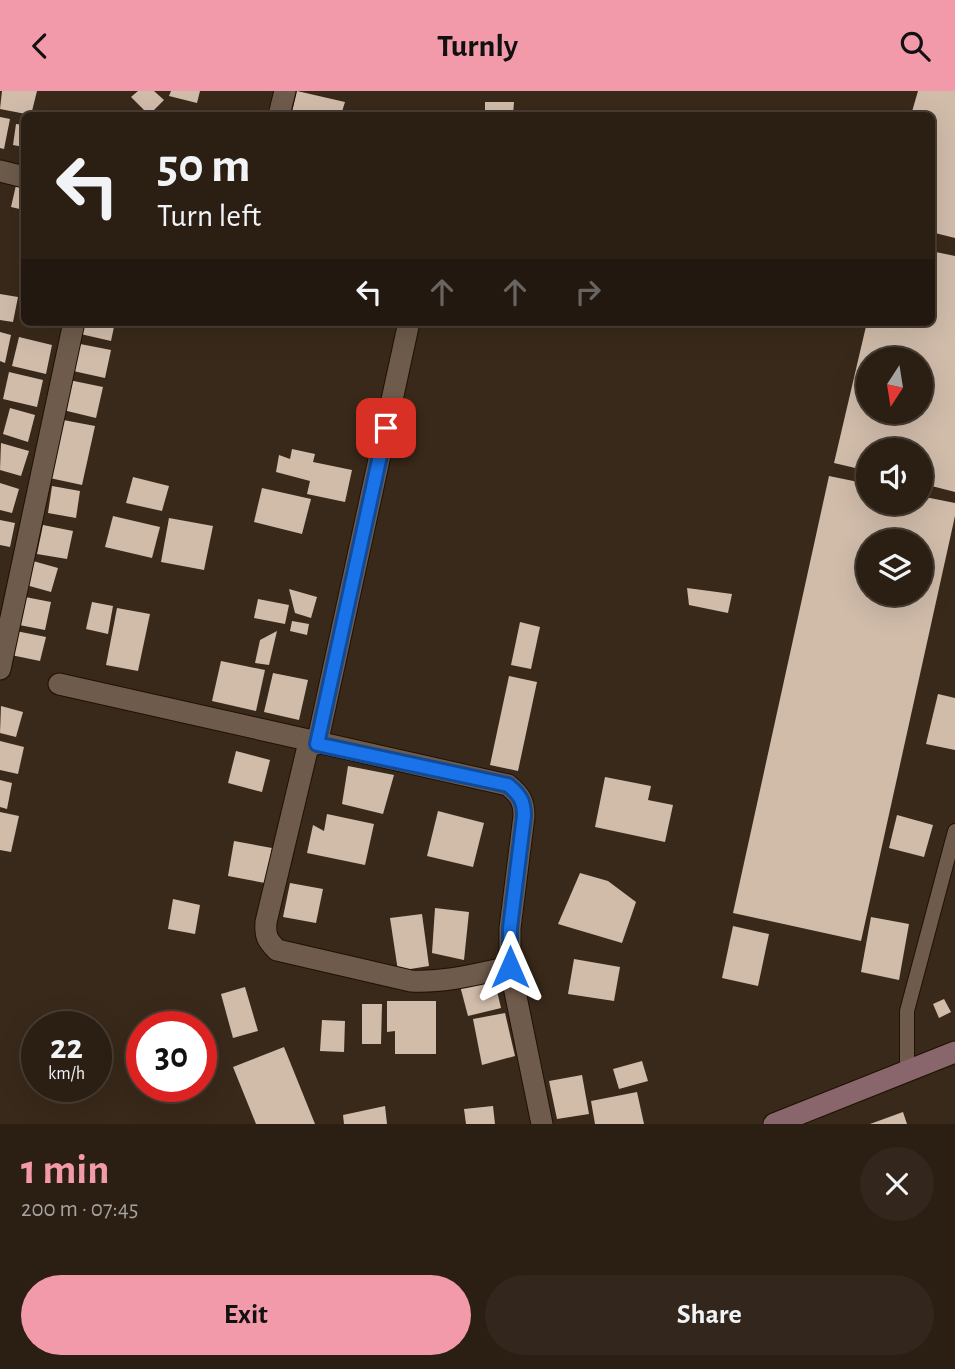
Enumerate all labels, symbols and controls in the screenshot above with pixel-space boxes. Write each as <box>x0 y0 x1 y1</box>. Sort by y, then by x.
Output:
icon: back <box>21 27 59 65</box>
icon: search <box>896 27 934 65</box>
text: Turnly <box>437 30 518 62</box>
icon: left <box>42 140 133 231</box>
text: 50 m <box>157 142 251 191</box>
text: Turn left <box>157 200 261 232</box>
icon: left <box>350 273 388 311</box>
icon: ahead <box>423 273 461 311</box>
icon: ahead <box>496 273 534 311</box>
icon: right <box>569 273 607 311</box>
north arrow <box>856 347 933 423</box>
map controls <box>856 347 933 606</box>
pin <box>356 398 416 458</box>
icon: arrive <box>367 409 405 447</box>
button: sound <box>856 438 933 515</box>
button: layers <box>856 529 933 606</box>
position arrow <box>473 930 547 1004</box>
speed limit sign: 30 <box>126 1011 217 1102</box>
text: 22 <box>50 1030 83 1065</box>
text: km/h <box>48 1065 85 1083</box>
button: close <box>860 1147 934 1221</box>
text: 1 min <box>21 1149 110 1191</box>
text: 200 m · 07:45 <box>21 1198 138 1221</box>
button: Exit <box>21 1275 471 1355</box>
button: Share <box>485 1275 934 1355</box>

